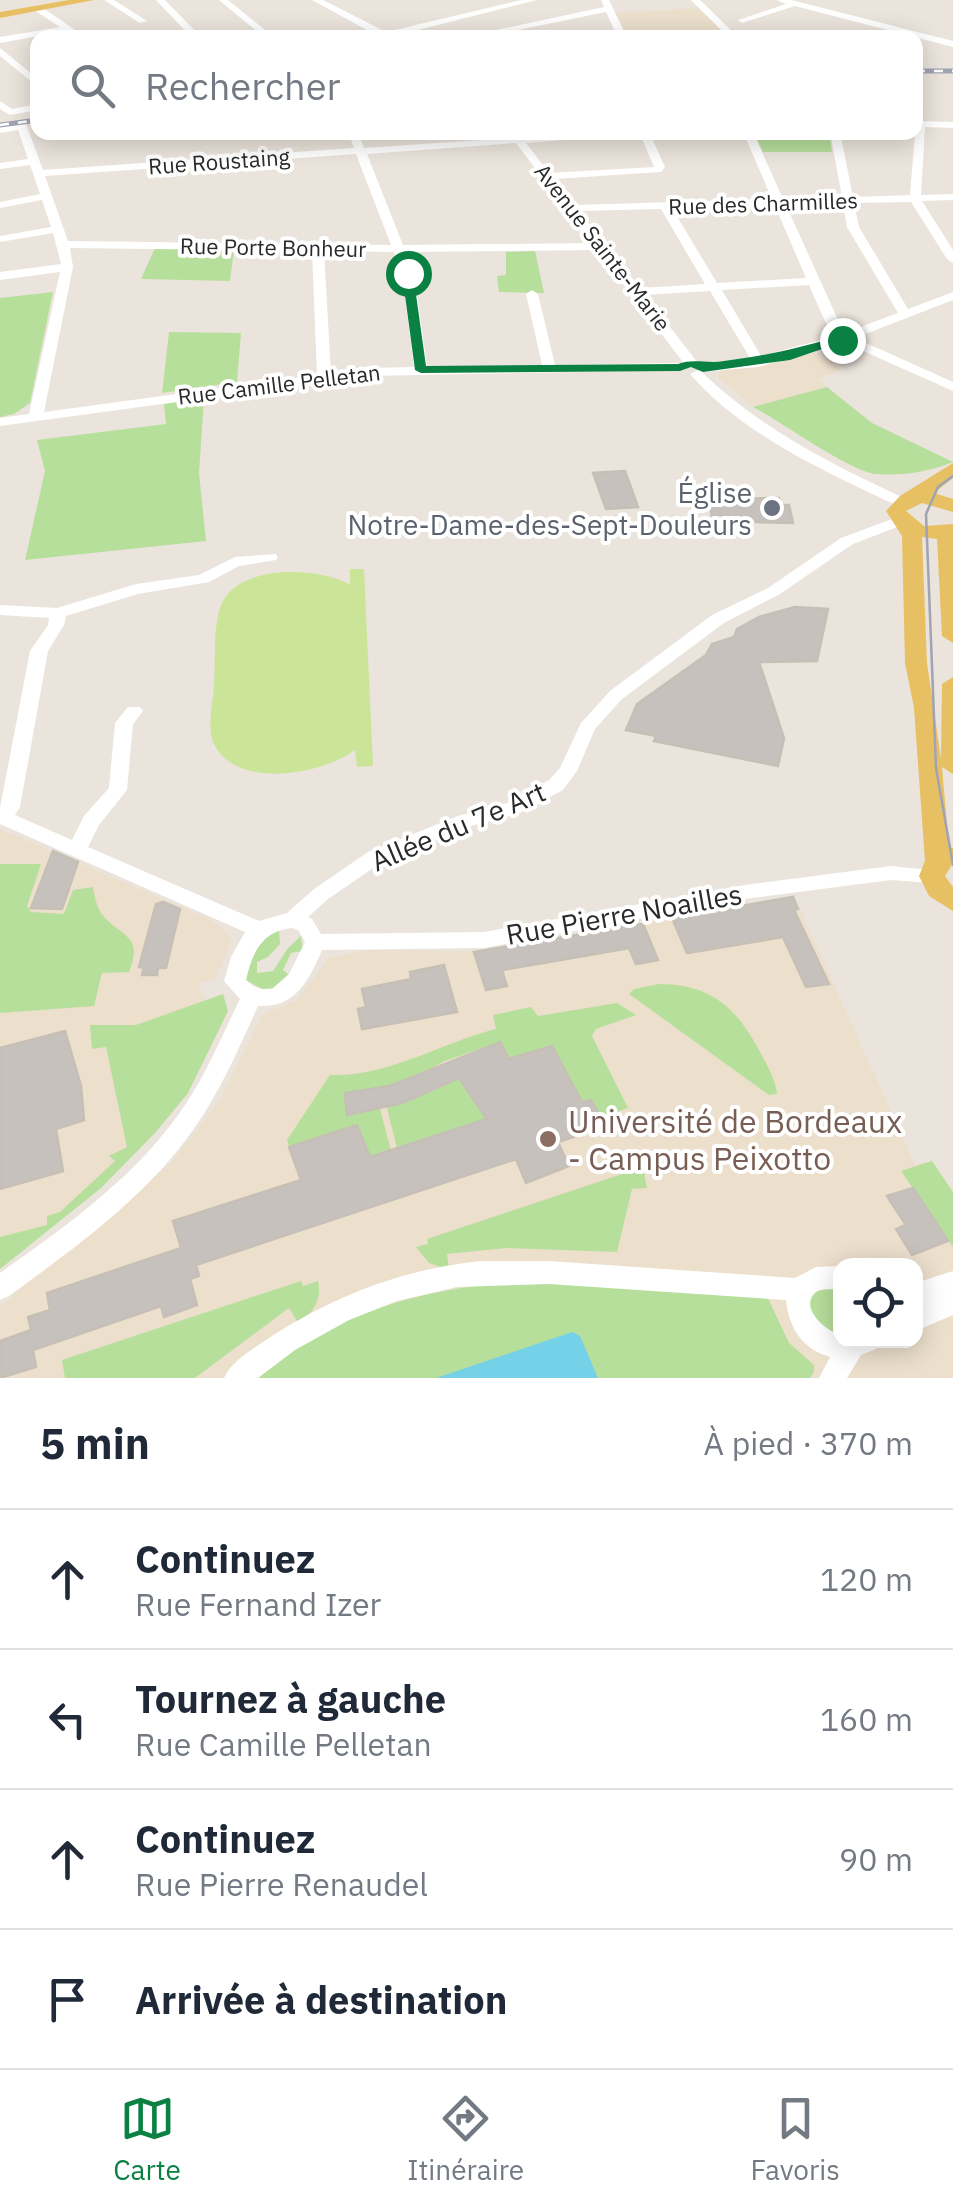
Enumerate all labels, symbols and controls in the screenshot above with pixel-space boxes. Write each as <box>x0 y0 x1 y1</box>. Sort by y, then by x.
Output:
search box <box>30 30 923 140</box>
icon: search <box>65 58 120 113</box>
text: Rechercher <box>145 61 340 110</box>
street label: Rue Roustaing <box>147 142 291 180</box>
street label: Avenue Sainte-Marie <box>528 157 678 337</box>
street label: Rue des Charmilles <box>668 185 858 221</box>
street label: Rue Porte Bonheur <box>180 231 366 263</box>
route start <box>386 251 432 297</box>
route end <box>820 318 866 364</box>
street label: Rue Camille Pelletan <box>176 357 382 411</box>
place label: Église Notre-Dame-des-Sept-Douleurs <box>348 474 752 543</box>
marker: Église Notre-Dame-des-Sept-Douleurs <box>761 497 783 519</box>
street label: Allée du 7e Art <box>365 773 551 879</box>
street label: Rue Pierre Noailles <box>503 875 745 953</box>
place label: Université de Bordeaux - Campus Peixotto <box>568 1100 902 1179</box>
marker: Université de Bordeaux - Campus Peixotto <box>537 1128 559 1150</box>
map controls <box>833 1258 923 1348</box>
button: locate <box>833 1258 923 1348</box>
text: 5 min <box>40 1416 150 1471</box>
text: À pied · 370 m <box>704 1422 913 1464</box>
text: Continuez <box>135 1534 315 1583</box>
icon: ahead <box>40 1552 95 1607</box>
text: 120 m <box>820 1558 913 1600</box>
text: Rue Fernand Izer <box>135 1583 381 1625</box>
text: Tournez à gauche <box>135 1674 446 1723</box>
icon: left <box>40 1692 95 1747</box>
text: 160 m <box>820 1698 913 1740</box>
text: Rue Camille Pelletan <box>135 1723 432 1765</box>
text: Continuez <box>135 1814 315 1863</box>
icon: ahead <box>40 1832 95 1887</box>
text: 90 m <box>839 1838 913 1880</box>
text: Rue Pierre Renaudel <box>135 1863 428 1905</box>
icon: arrive <box>40 1972 95 2027</box>
text: Arrivée à destination <box>135 1975 507 2024</box>
tab: Carte <box>113 2091 181 2188</box>
tab: Itinéraire <box>407 2091 524 2188</box>
tab: Favoris <box>750 2091 840 2188</box>

